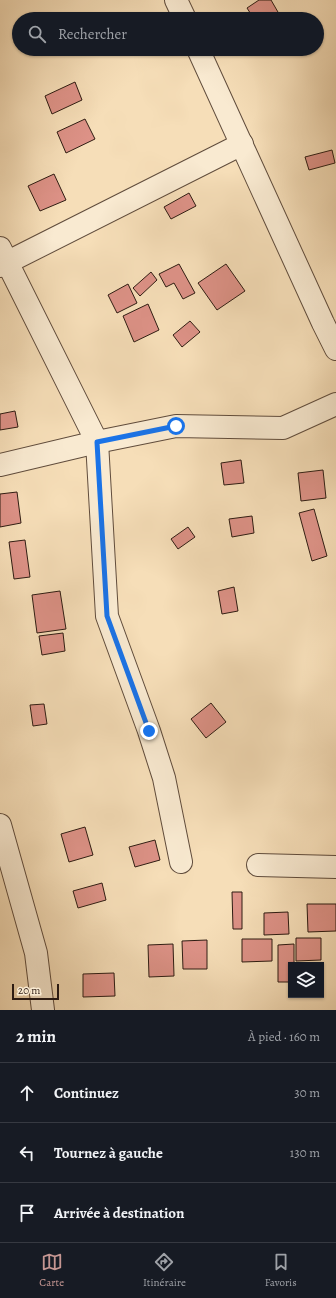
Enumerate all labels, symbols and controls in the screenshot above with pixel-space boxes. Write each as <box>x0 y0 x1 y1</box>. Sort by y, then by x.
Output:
search box <box>12 12 324 56</box>
icon: search <box>26 23 48 45</box>
text: Rechercher <box>58 24 127 44</box>
route start <box>167 417 185 435</box>
route end <box>140 722 158 740</box>
map controls <box>288 962 324 998</box>
button: layers <box>288 962 324 998</box>
scale bar <box>12 982 59 1001</box>
text: 20 m <box>18 983 40 998</box>
text: 2 min <box>16 1025 56 1048</box>
text: À pied · 160 m <box>248 1028 320 1045</box>
icon: ahead <box>16 1082 38 1104</box>
text: Continuez <box>54 1083 119 1103</box>
text: 30 m <box>294 1084 320 1101</box>
icon: left <box>16 1142 38 1164</box>
text: Tournez à gauche <box>54 1143 163 1163</box>
text: 130 m <box>290 1144 320 1161</box>
icon: arrive <box>16 1202 38 1224</box>
text: Arrivée à destination <box>54 1203 185 1223</box>
tab: Carte <box>39 1251 64 1290</box>
tab: Itinéraire <box>143 1251 186 1290</box>
tab: Favoris <box>265 1251 297 1290</box>

